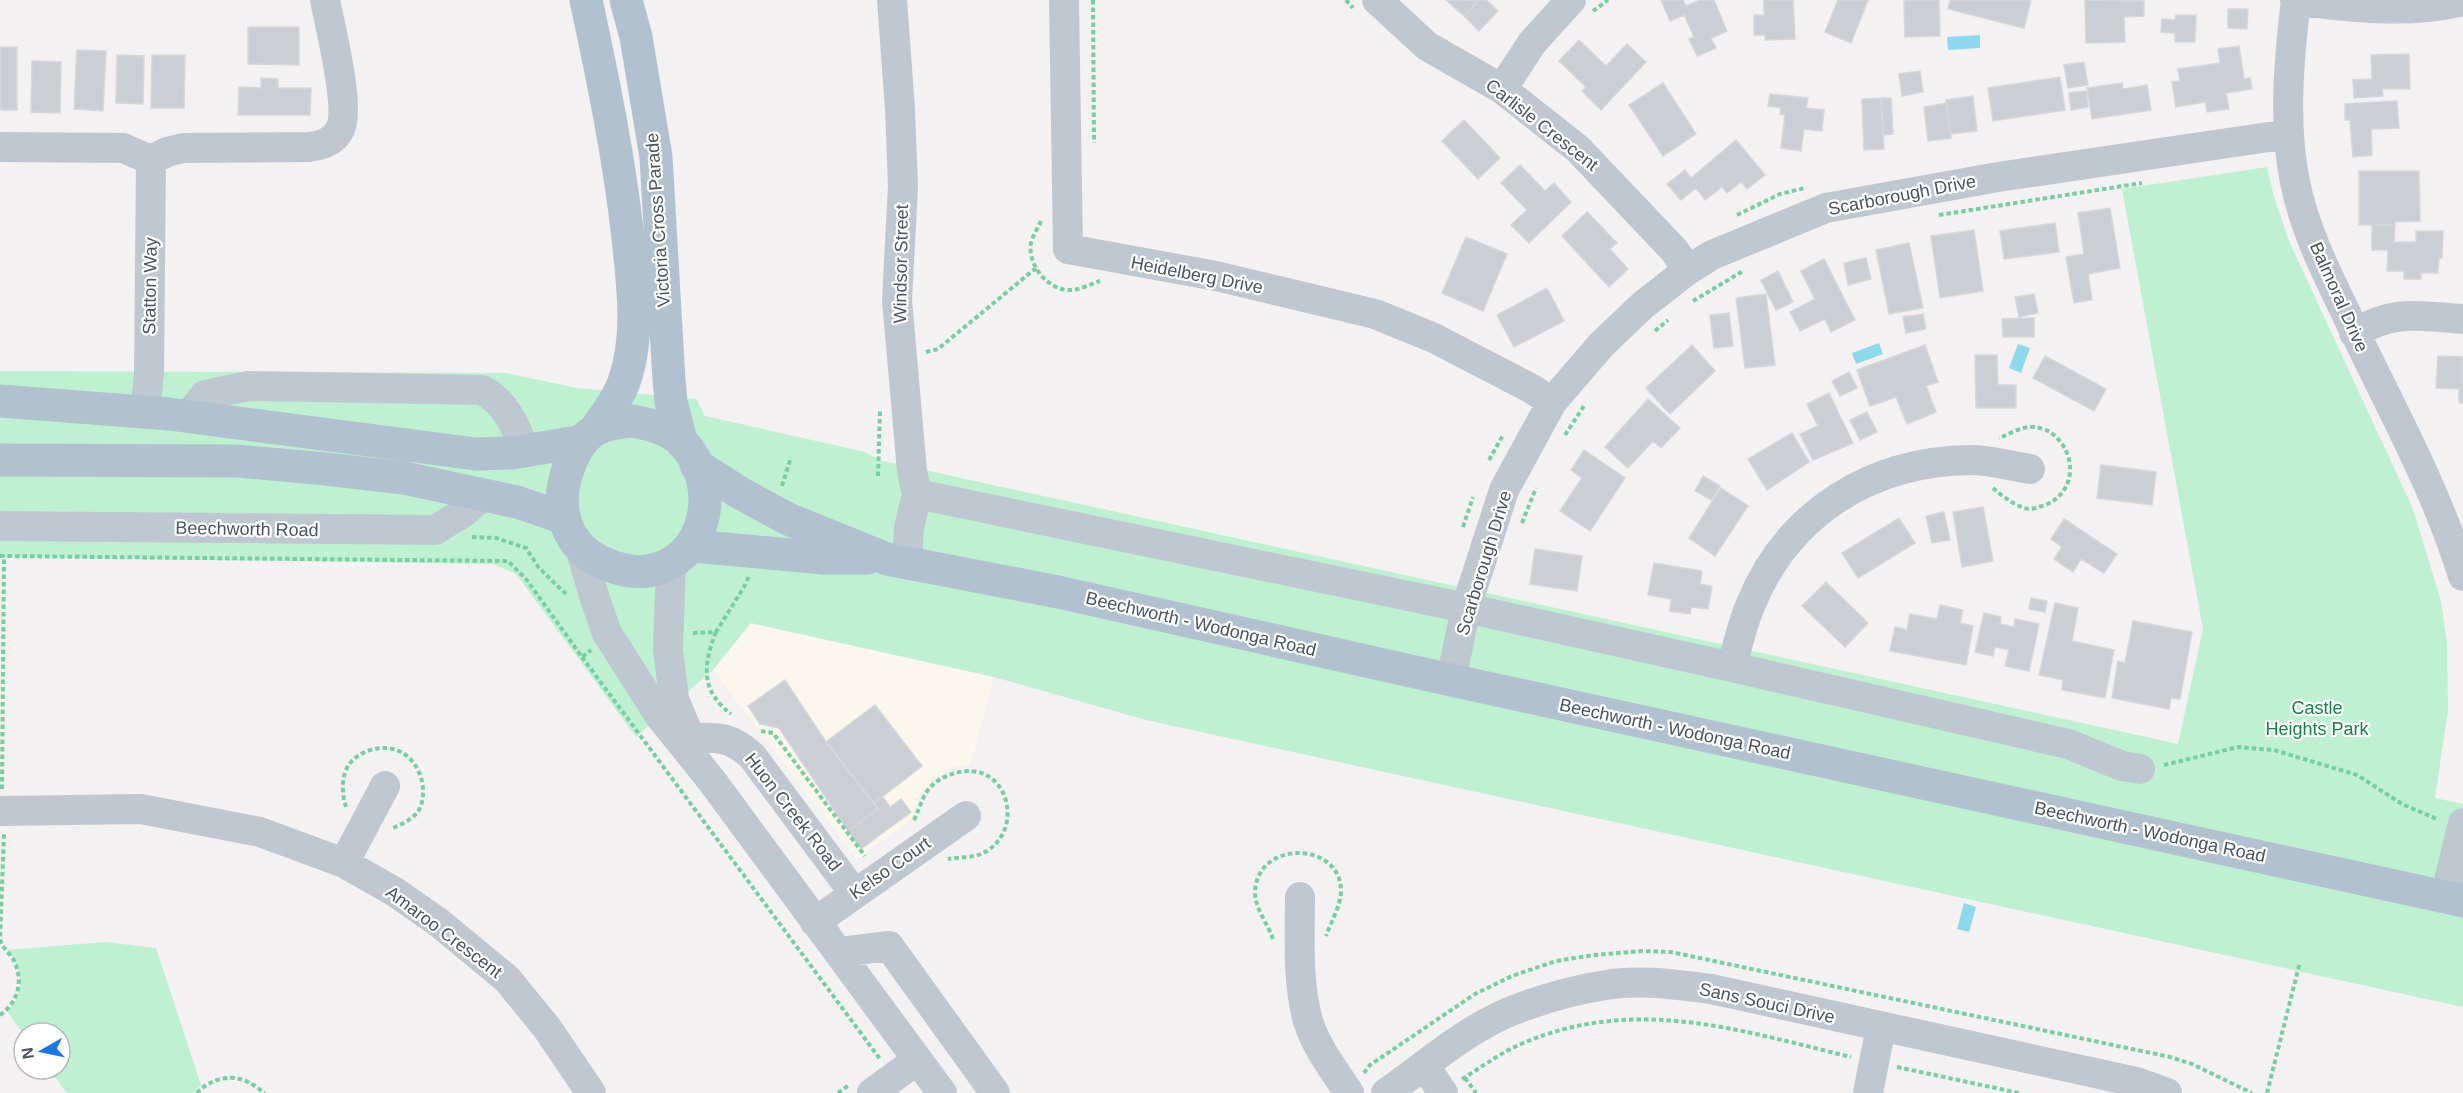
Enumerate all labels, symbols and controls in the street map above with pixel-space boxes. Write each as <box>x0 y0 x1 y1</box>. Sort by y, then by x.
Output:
street label: Carlisle Crescent <box>1482 75 1602 175</box>
street label: Victoria Cross Parade <box>642 132 674 308</box>
street label: Scarborough Drive <box>1826 171 1978 219</box>
street label: Windsor Street <box>890 204 912 324</box>
street label: Statton Way <box>139 237 161 335</box>
street label: Balmoral Drive <box>2306 239 2372 355</box>
street label: Heidelberg Drive <box>1129 252 1265 298</box>
street label: Scarborough Drive <box>1452 488 1516 638</box>
street label: Beechworth Road <box>175 518 319 540</box>
street label: Beechworth - Wodonga Road <box>1084 588 1318 660</box>
street label: Beechworth - Wodonga Road <box>1558 695 1792 763</box>
park label: Castle Heights Park <box>2265 698 2370 739</box>
street label: Huon Creek Road <box>741 749 845 875</box>
street label: Beechworth - Wodonga Road <box>2033 798 2267 866</box>
street label: Kelso Court <box>846 833 934 903</box>
street label: Amaroo Crescent <box>382 882 506 982</box>
street label: Sans Souci Drive <box>1697 979 1837 1027</box>
north arrow <box>12 1021 72 1081</box>
text: N <box>18 1046 37 1060</box>

